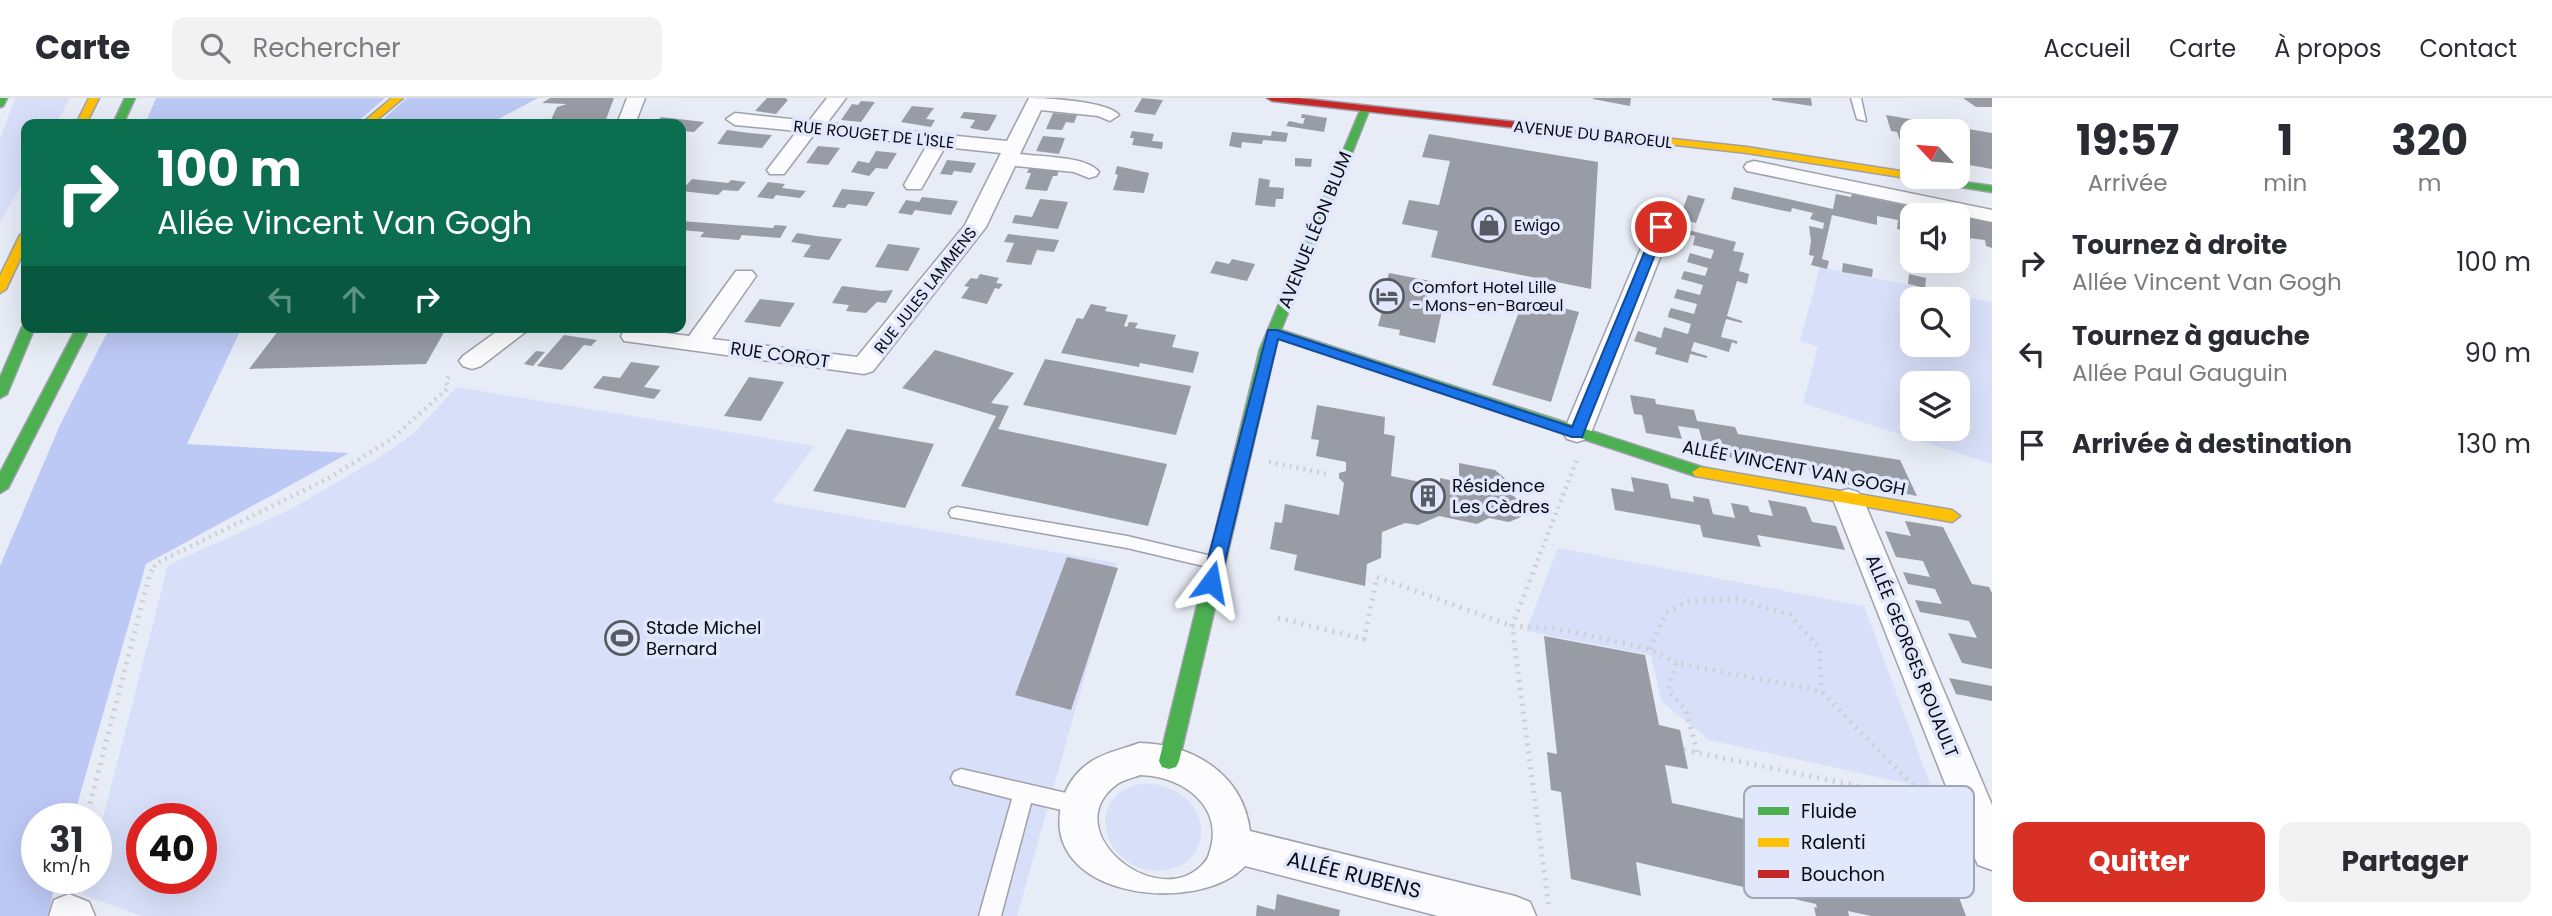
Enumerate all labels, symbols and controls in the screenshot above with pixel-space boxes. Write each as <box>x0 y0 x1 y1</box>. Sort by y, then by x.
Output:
search box <box>172 17 662 80</box>
text: Carte <box>35 24 130 71</box>
icon: search <box>196 29 234 67</box>
text: Rechercher <box>252 30 401 66</box>
text: Accueil <box>2044 32 2131 65</box>
text: Carte <box>2169 32 2236 65</box>
text: À propos <box>2274 32 2381 65</box>
text: Contact <box>2419 32 2517 65</box>
text: 19:57 <box>2076 111 2179 170</box>
text: 1 <box>2277 111 2293 170</box>
text: 320 <box>2391 111 2468 170</box>
street label: RUE ROUGET DE L'ISLE <box>792 115 955 154</box>
street label: AVENUE DU BAROEUL <box>1512 115 1674 154</box>
north arrow <box>1900 119 1970 189</box>
map controls <box>1900 119 1970 441</box>
text: 100 m <box>157 135 302 203</box>
icon: right <box>42 147 133 238</box>
street label: AVENUE LÉON BLUM <box>1272 148 1357 312</box>
text: Arrivée <box>2088 167 2167 199</box>
text: min <box>2263 167 2307 199</box>
text: m <box>2418 167 2442 199</box>
pin <box>1631 197 1691 257</box>
text: Allée Vincent Van Gogh <box>157 200 532 245</box>
button: sound <box>1900 203 1970 273</box>
shop icon: Ewigo <box>1470 206 1508 244</box>
icon: arrive <box>1642 208 1680 246</box>
place label: Ewigo <box>1514 214 1560 237</box>
street label: RUE JULES LAMMENS <box>869 222 982 359</box>
text: Tournez à droite <box>2072 227 2287 263</box>
icon: right <box>2013 244 2051 282</box>
text: 100 m <box>2456 244 2531 280</box>
text: Allée Vincent Van Gogh <box>2072 266 2342 298</box>
place label: Comfort Hotel Lille - Mons-en-Barœul <box>1412 276 1564 317</box>
hotel icon: Comfort Hotel Lille - Mons-en-Barœul <box>1368 277 1406 315</box>
icon: left <box>262 280 300 318</box>
icon: ahead <box>335 280 373 318</box>
icon: right <box>408 280 446 318</box>
button: search <box>1900 287 1970 357</box>
text: Tournez à gauche <box>2072 318 2310 354</box>
street label: RUE COROT <box>729 335 832 374</box>
icon: left <box>2013 335 2051 373</box>
text: 90 m <box>2465 335 2531 371</box>
text: Allée Paul Gauguin <box>2072 357 2288 389</box>
button: layers <box>1900 371 1970 441</box>
icon: arrive <box>2013 426 2051 464</box>
text: Arrivée à destination <box>2072 426 2352 462</box>
text: 130 m <box>2457 426 2531 462</box>
street label: ALLÉE VINCENT VAN GOGH <box>1680 434 1908 501</box>
place label: Résidence Les Cèdres <box>1452 473 1550 519</box>
building icon: Résidence Les Cèdres <box>1409 477 1447 515</box>
position arrow <box>1174 545 1248 619</box>
street label: ALLÉE GEORGES ROUAULT <box>1860 551 1965 761</box>
place label: Stade Michel Bernard <box>646 615 761 661</box>
sports icon: Stade Michel Bernard <box>603 619 641 657</box>
legend <box>1744 786 1974 898</box>
text: Fluide <box>1801 798 1857 825</box>
speed limit sign: 40 <box>126 803 217 894</box>
text: 31 <box>49 815 84 864</box>
button: Quitter <box>2013 822 2265 902</box>
button: Partager <box>2279 822 2531 902</box>
text: Ralenti <box>1801 829 1866 856</box>
street label: ALLÉE RUBENS <box>1284 844 1424 905</box>
text: km/h <box>43 853 90 878</box>
text: Bouchon <box>1801 861 1885 888</box>

